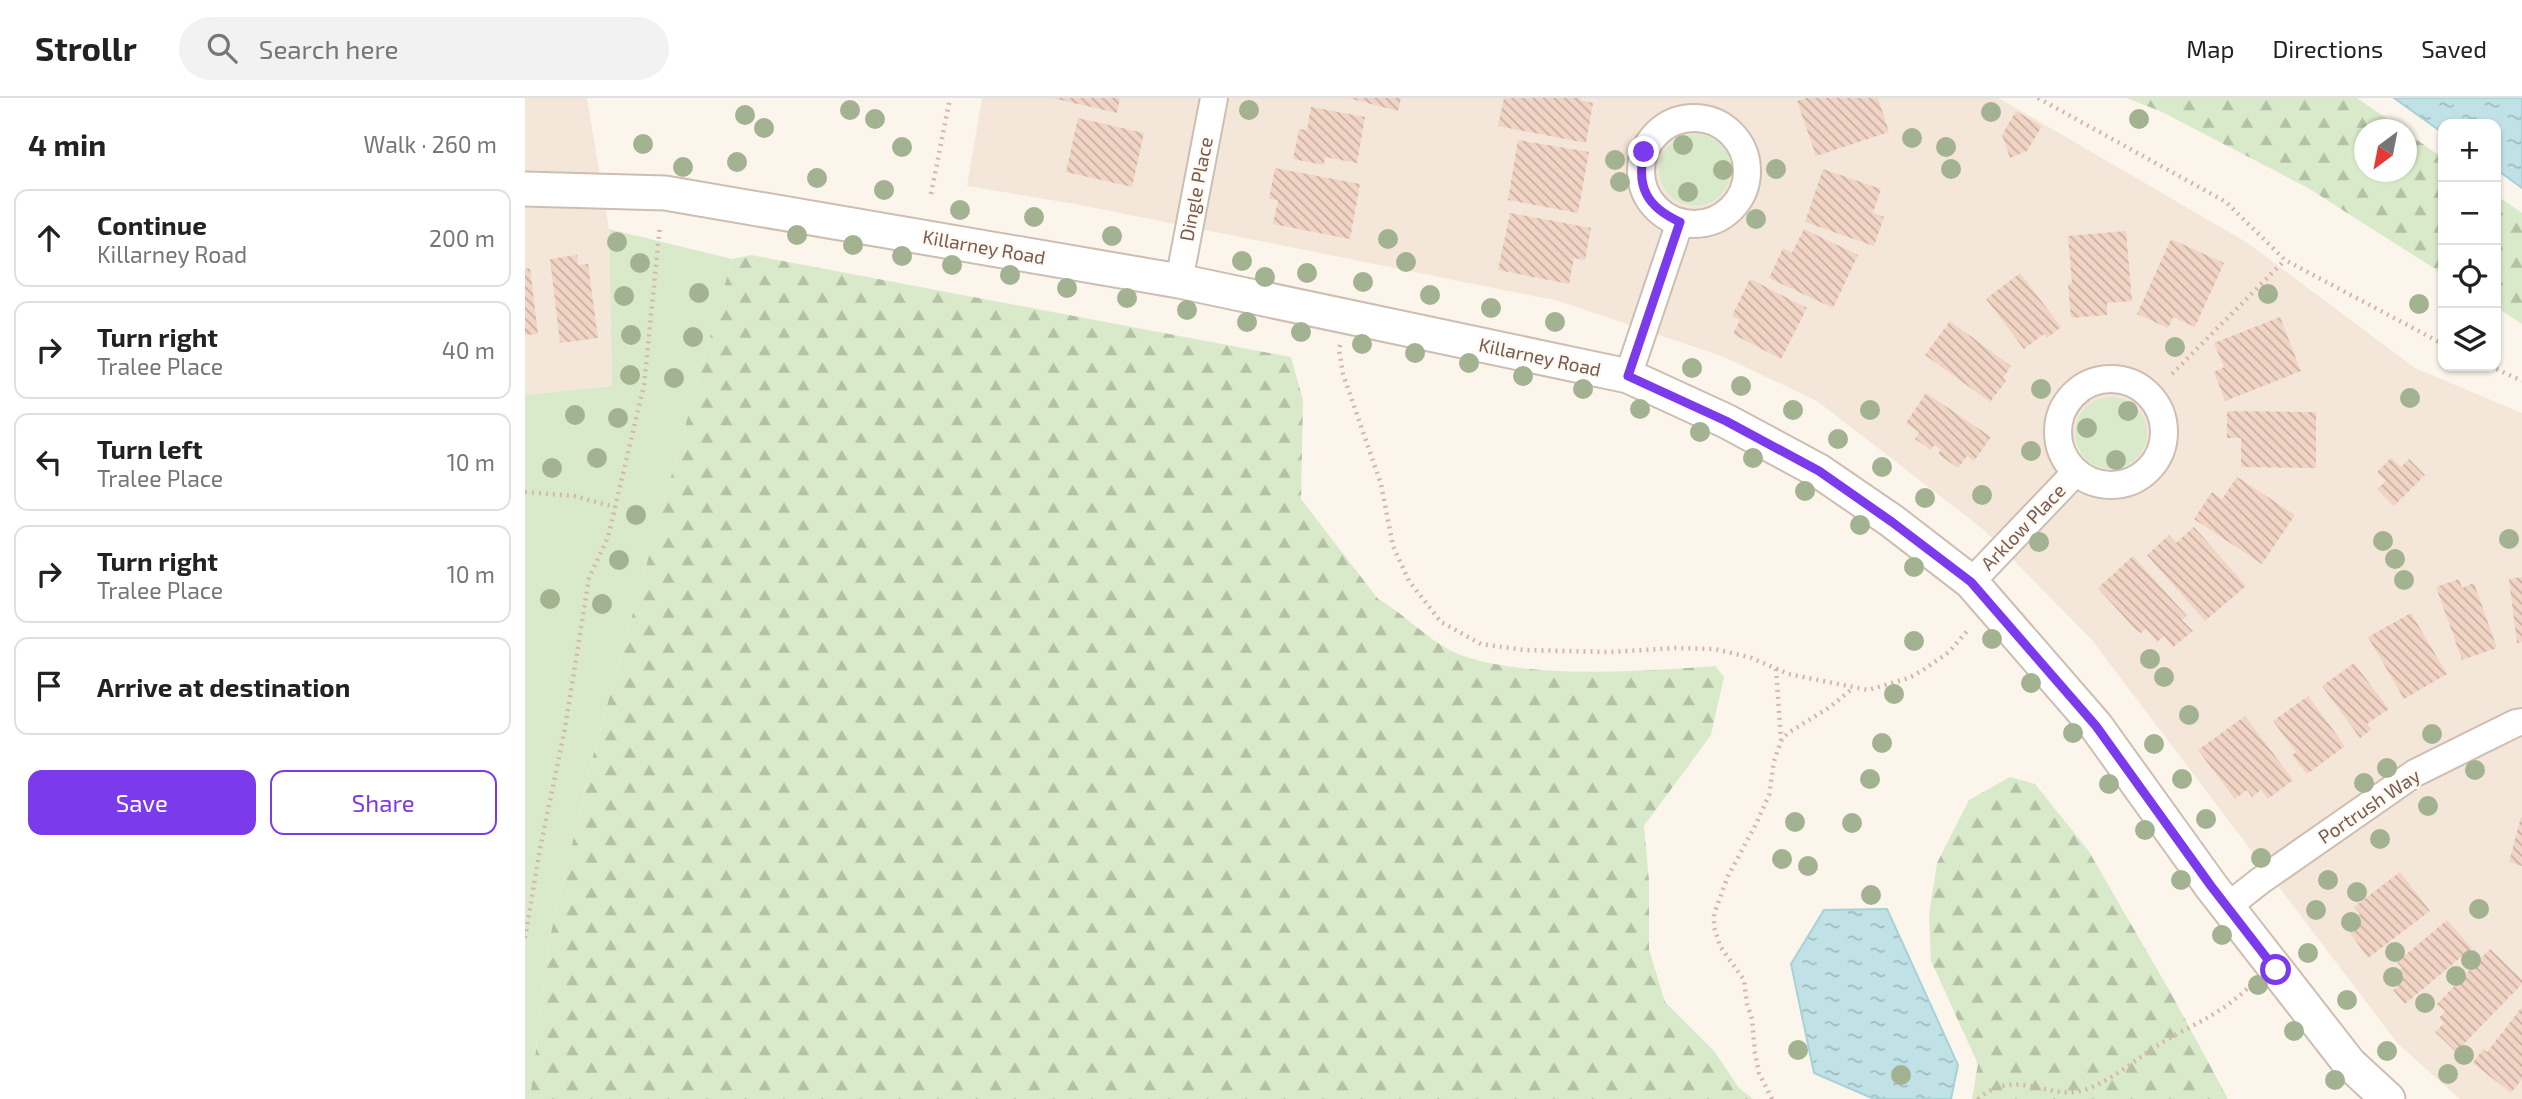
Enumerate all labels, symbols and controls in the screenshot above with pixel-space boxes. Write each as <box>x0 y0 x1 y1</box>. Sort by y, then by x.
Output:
search box <box>179 17 669 80</box>
text: Strollr <box>35 28 137 68</box>
icon: search <box>203 29 241 67</box>
text: Search here <box>259 33 398 64</box>
text: Map <box>2186 34 2234 63</box>
text: Directions <box>2272 34 2383 63</box>
text: Saved <box>2421 34 2487 63</box>
north arrow <box>2354 119 2417 182</box>
map controls <box>2438 119 2501 371</box>
button: + <box>2438 119 2501 182</box>
text: 4 min <box>28 126 106 162</box>
text: Walk · 260 m <box>364 130 497 158</box>
street label: Dingle Place <box>1174 135 1217 243</box>
route end <box>1628 136 1659 167</box>
button: − <box>2438 182 2501 245</box>
text: Continue <box>97 209 207 240</box>
icon: ahead <box>30 219 68 257</box>
text: 200 m <box>429 224 495 252</box>
street label: Killarney Road <box>921 224 1047 269</box>
text: Killarney Road <box>97 240 247 268</box>
button: locate <box>2438 245 2501 308</box>
button: layers <box>2438 308 2501 371</box>
text: Turn right <box>97 321 218 352</box>
icon: right <box>30 331 68 369</box>
street label: Killarney Road <box>1477 332 1603 381</box>
text: 40 m <box>442 336 495 364</box>
text: Tralee Place <box>97 352 223 380</box>
text: Turn left <box>97 433 203 464</box>
icon: left <box>30 443 68 481</box>
text: 10 m <box>447 448 495 476</box>
text: Tralee Place <box>97 464 223 492</box>
street label: Arklow Place <box>1976 479 2070 575</box>
text: Turn right <box>97 545 218 576</box>
icon: right <box>30 555 68 593</box>
text: 10 m <box>447 560 495 588</box>
text: Tralee Place <box>97 576 223 604</box>
icon: arrive <box>30 667 68 705</box>
text: Arrive at destination <box>97 671 350 702</box>
street label: Portrush Way <box>2313 763 2424 848</box>
button: Save <box>28 770 256 835</box>
button: Share <box>270 770 497 835</box>
route start <box>2260 954 2291 985</box>

